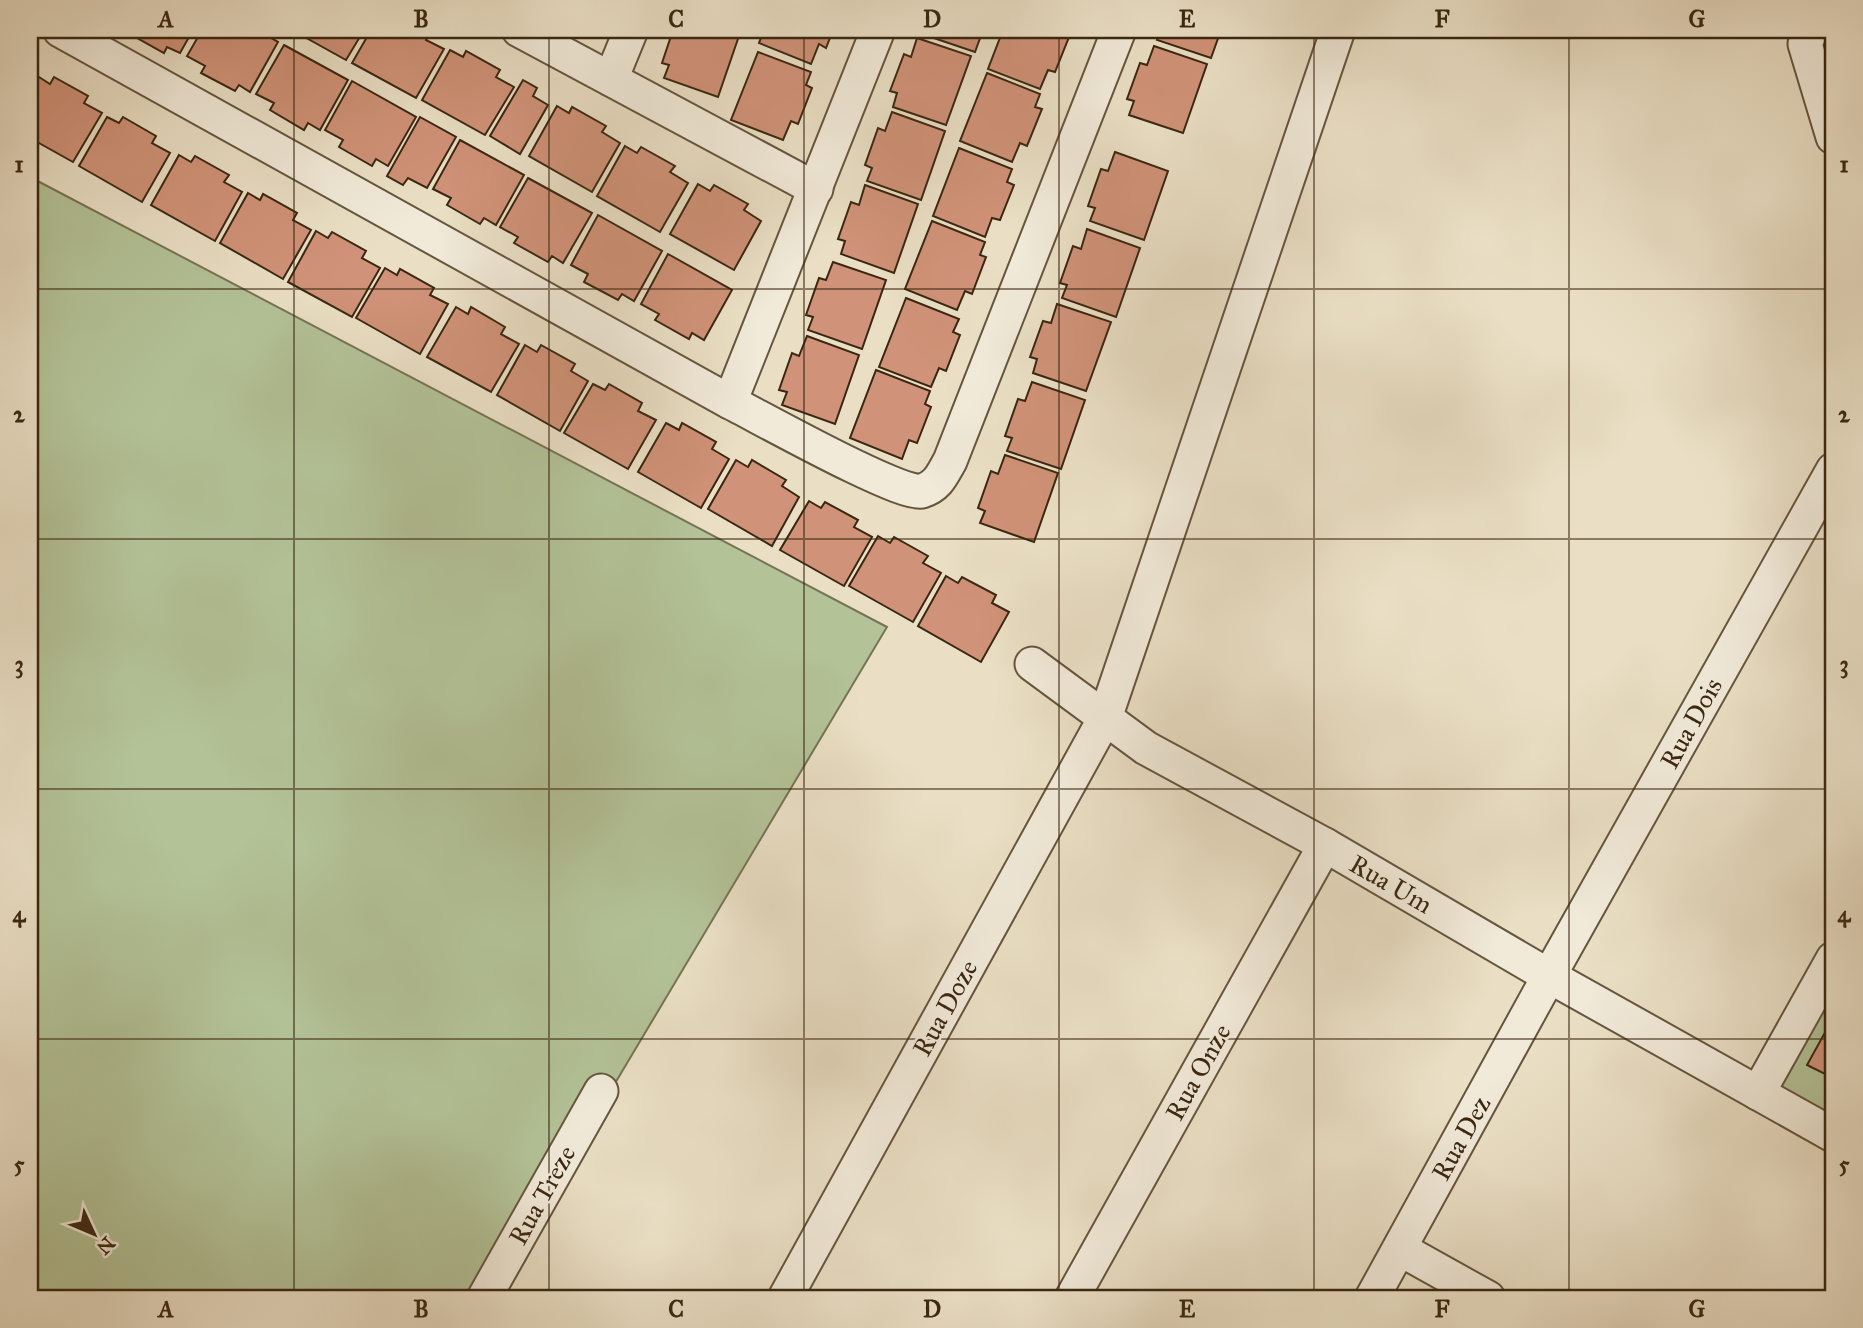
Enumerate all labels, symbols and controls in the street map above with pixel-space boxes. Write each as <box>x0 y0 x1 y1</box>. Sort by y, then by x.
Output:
text: A <box>156 5 174 33</box>
text: B <box>413 5 429 33</box>
text: C <box>668 5 684 33</box>
text: D <box>923 5 941 33</box>
text: E <box>1179 5 1196 33</box>
text: F <box>1434 5 1450 33</box>
text: G <box>1689 5 1706 33</box>
text: 1 <box>14 150 24 178</box>
text: 1 <box>1839 150 1849 178</box>
text: 2 <box>13 400 25 428</box>
text: 2 <box>1838 400 1850 428</box>
text: 3 <box>14 650 24 679</box>
text: 3 <box>1839 650 1849 679</box>
street label: Rua Dois <box>1653 672 1729 774</box>
street label: Rua Um <box>1344 848 1438 920</box>
text: 4 <box>13 900 27 928</box>
text: 4 <box>1838 900 1852 928</box>
street label: Rua Doze <box>906 954 985 1062</box>
street label: Rua Onze <box>1158 1018 1238 1126</box>
street label: Rua Dez <box>1425 1090 1497 1186</box>
street label: Rua Treze <box>502 1139 582 1250</box>
text: 5 <box>14 1150 25 1178</box>
text: 5 <box>1839 1150 1850 1178</box>
north arrow <box>60 1198 130 1268</box>
text: N <box>92 1232 120 1259</box>
text: A <box>156 1295 174 1323</box>
text: B <box>413 1295 429 1323</box>
text: C <box>668 1295 684 1323</box>
text: D <box>923 1295 941 1323</box>
text: E <box>1179 1295 1196 1323</box>
text: F <box>1434 1295 1450 1323</box>
text: G <box>1689 1295 1706 1323</box>

